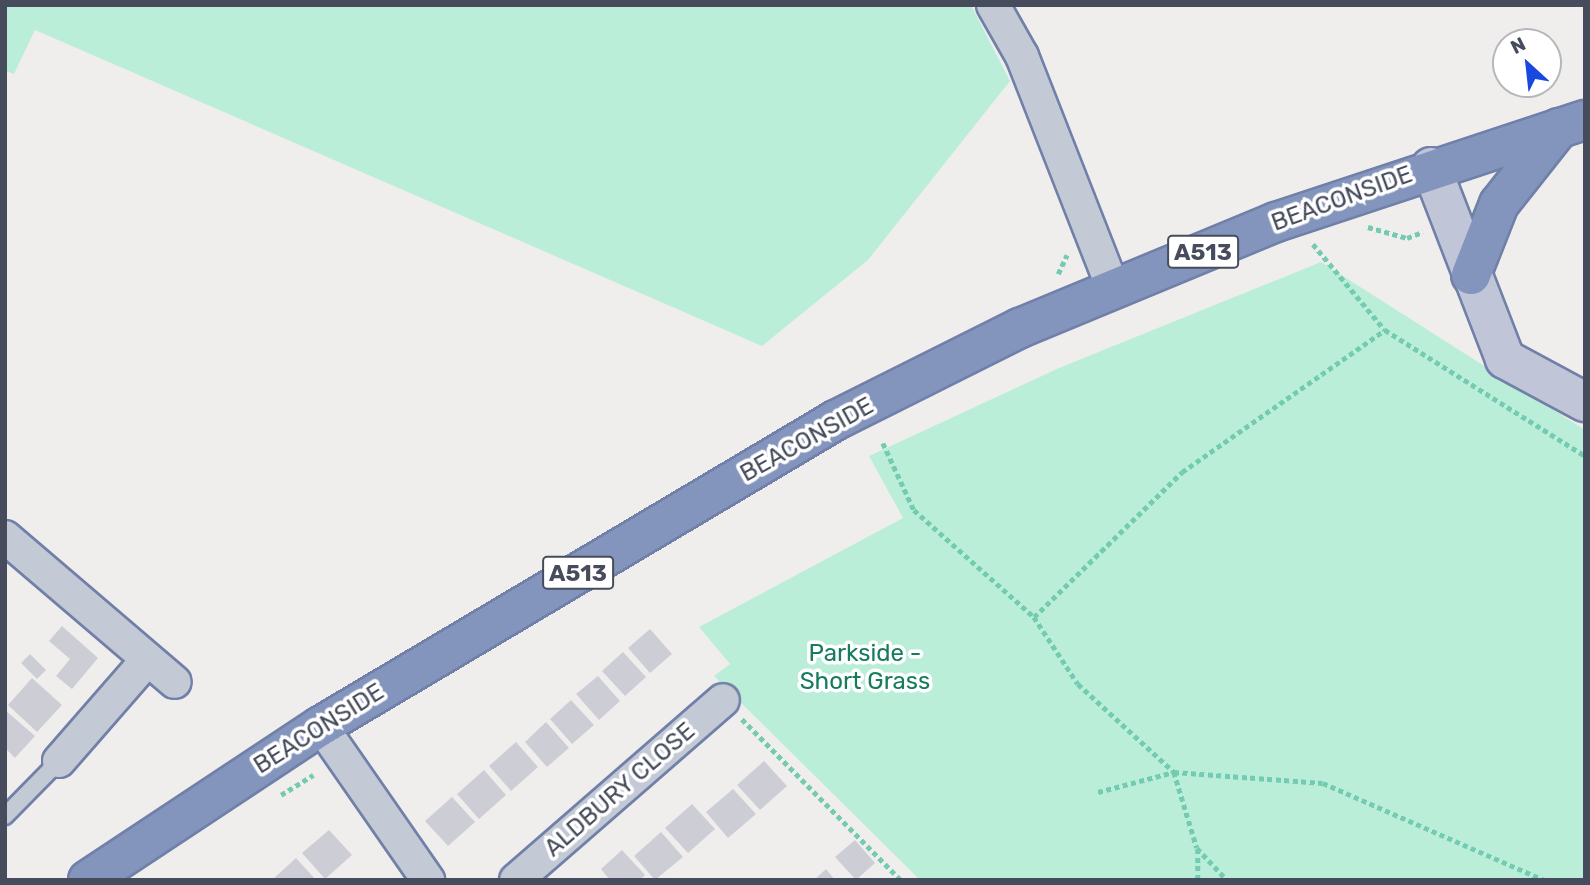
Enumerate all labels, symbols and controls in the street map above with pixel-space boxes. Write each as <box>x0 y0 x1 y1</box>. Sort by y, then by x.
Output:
north arrow <box>1492 28 1562 98</box>
text: N <box>1507 32 1529 59</box>
street label: BEACONSIDE <box>1268 160 1416 238</box>
road number: A513 <box>1166 232 1240 272</box>
street label: BEACONSIDE <box>735 392 879 488</box>
road number: A513 <box>541 554 615 593</box>
park label: Parkside - Short Grass <box>800 640 930 696</box>
street label: BEACONSIDE <box>249 678 389 780</box>
street label: ALDBURY CLOSE <box>539 717 701 863</box>

